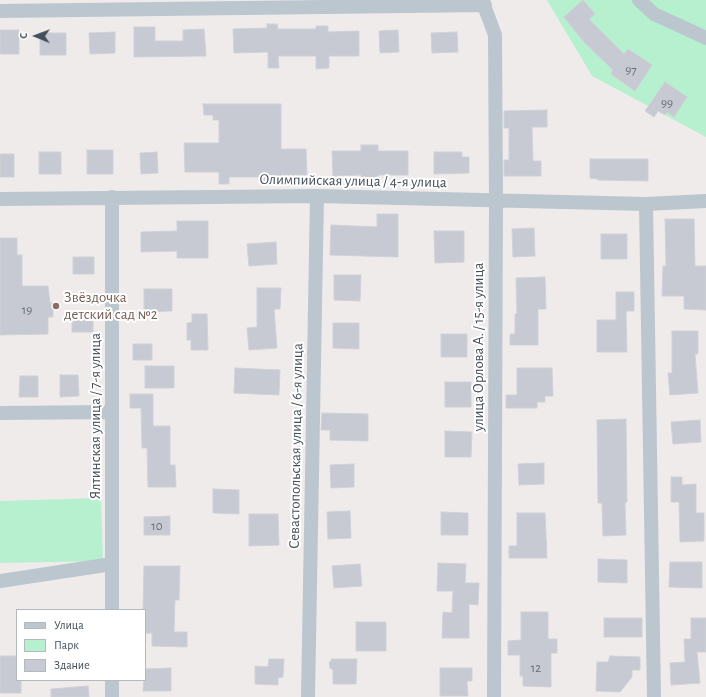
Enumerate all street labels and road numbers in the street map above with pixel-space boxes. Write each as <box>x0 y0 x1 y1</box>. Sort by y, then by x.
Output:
street label: Олимпийская улица / 4-я улица <box>259 170 447 192</box>
street label: улица Орлова А. / 15-я улица <box>469 263 487 431</box>
street label: Ялтинская улица / 7-я улица <box>86 333 104 499</box>
street label: Севастопольская улица / 6-я улица <box>285 343 307 549</box>

